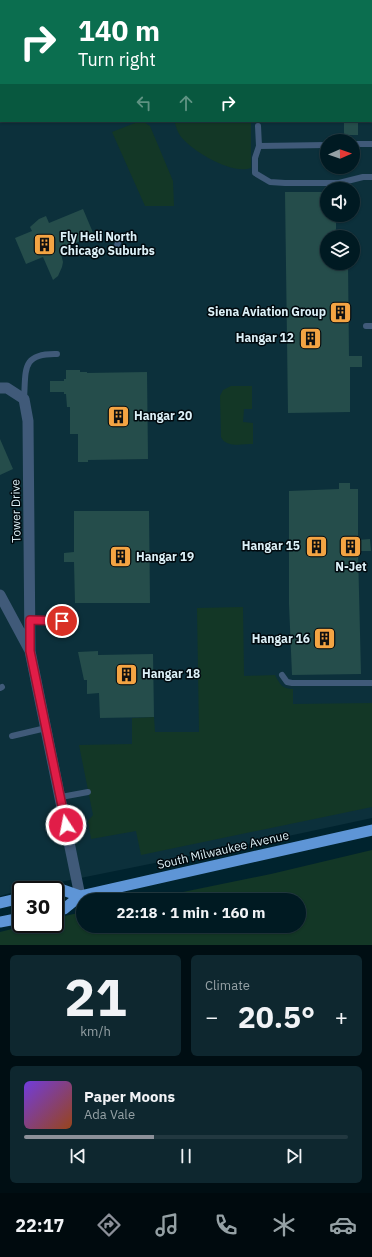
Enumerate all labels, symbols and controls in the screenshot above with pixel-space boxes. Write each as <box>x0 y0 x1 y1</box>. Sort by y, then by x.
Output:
text: 140 m <box>78 12 160 49</box>
icon: right <box>12 16 64 68</box>
text: Turn right <box>78 48 156 71</box>
icon: left <box>133 92 155 114</box>
icon: ahead <box>175 92 197 114</box>
icon: right <box>217 92 239 114</box>
north arrow <box>320 134 360 174</box>
map controls <box>320 134 360 270</box>
button: sound <box>320 182 360 222</box>
place label: Fly Heli North Chicago Suburbs <box>60 229 155 258</box>
button: layers <box>320 230 360 270</box>
building icon: Fly Heli North Chicago Suburbs <box>32 231 58 257</box>
building icon: Siena Aviation Group <box>328 299 354 325</box>
place label: Siena Aviation Group <box>208 304 326 319</box>
building icon: Hangar 12 <box>297 325 323 351</box>
place label: Hangar 12 <box>236 330 294 345</box>
building icon: Hangar 20 <box>105 403 131 429</box>
place label: Hangar 20 <box>134 408 192 423</box>
street label: Tower Drive <box>7 479 24 543</box>
building icon: Hangar 15 <box>303 533 329 559</box>
building icon: N-Jet <box>338 533 364 559</box>
place label: Hangar 15 <box>242 538 300 553</box>
building icon: Hangar 19 <box>107 544 133 570</box>
place label: Hangar 19 <box>136 549 194 564</box>
place label: N-Jet <box>335 559 367 574</box>
pin <box>45 604 79 638</box>
icon: arrive <box>51 610 73 632</box>
building icon: Hangar 16 <box>312 626 338 652</box>
place label: Hangar 16 <box>252 631 310 646</box>
building icon: Hangar 18 <box>113 661 139 687</box>
place label: Hangar 18 <box>142 666 200 681</box>
position arrow <box>45 804 87 846</box>
street label: South Milwaukee Avenue <box>155 827 291 872</box>
speed limit sign: 30 <box>12 881 64 933</box>
text: 22:18 · 1 min · 160 m <box>117 903 265 922</box>
text: 21 <box>64 963 127 1030</box>
text: Climate <box>205 977 250 994</box>
text: 20.5° <box>238 997 315 1036</box>
text: − <box>205 1002 218 1031</box>
text: + <box>335 1002 348 1031</box>
text: km/h <box>80 1023 111 1040</box>
text: Paper Moons <box>84 1087 175 1106</box>
text: Ada Vale <box>84 1106 135 1123</box>
icon: previous <box>67 1145 89 1167</box>
icon: pause <box>175 1145 197 1167</box>
icon: next <box>283 1145 305 1167</box>
icon: directions <box>95 1211 123 1239</box>
icon: music <box>153 1211 181 1239</box>
icon: phone <box>212 1211 240 1239</box>
icon: climate <box>270 1211 298 1239</box>
icon: car <box>329 1211 357 1239</box>
text: 22:17 <box>15 1214 64 1237</box>

